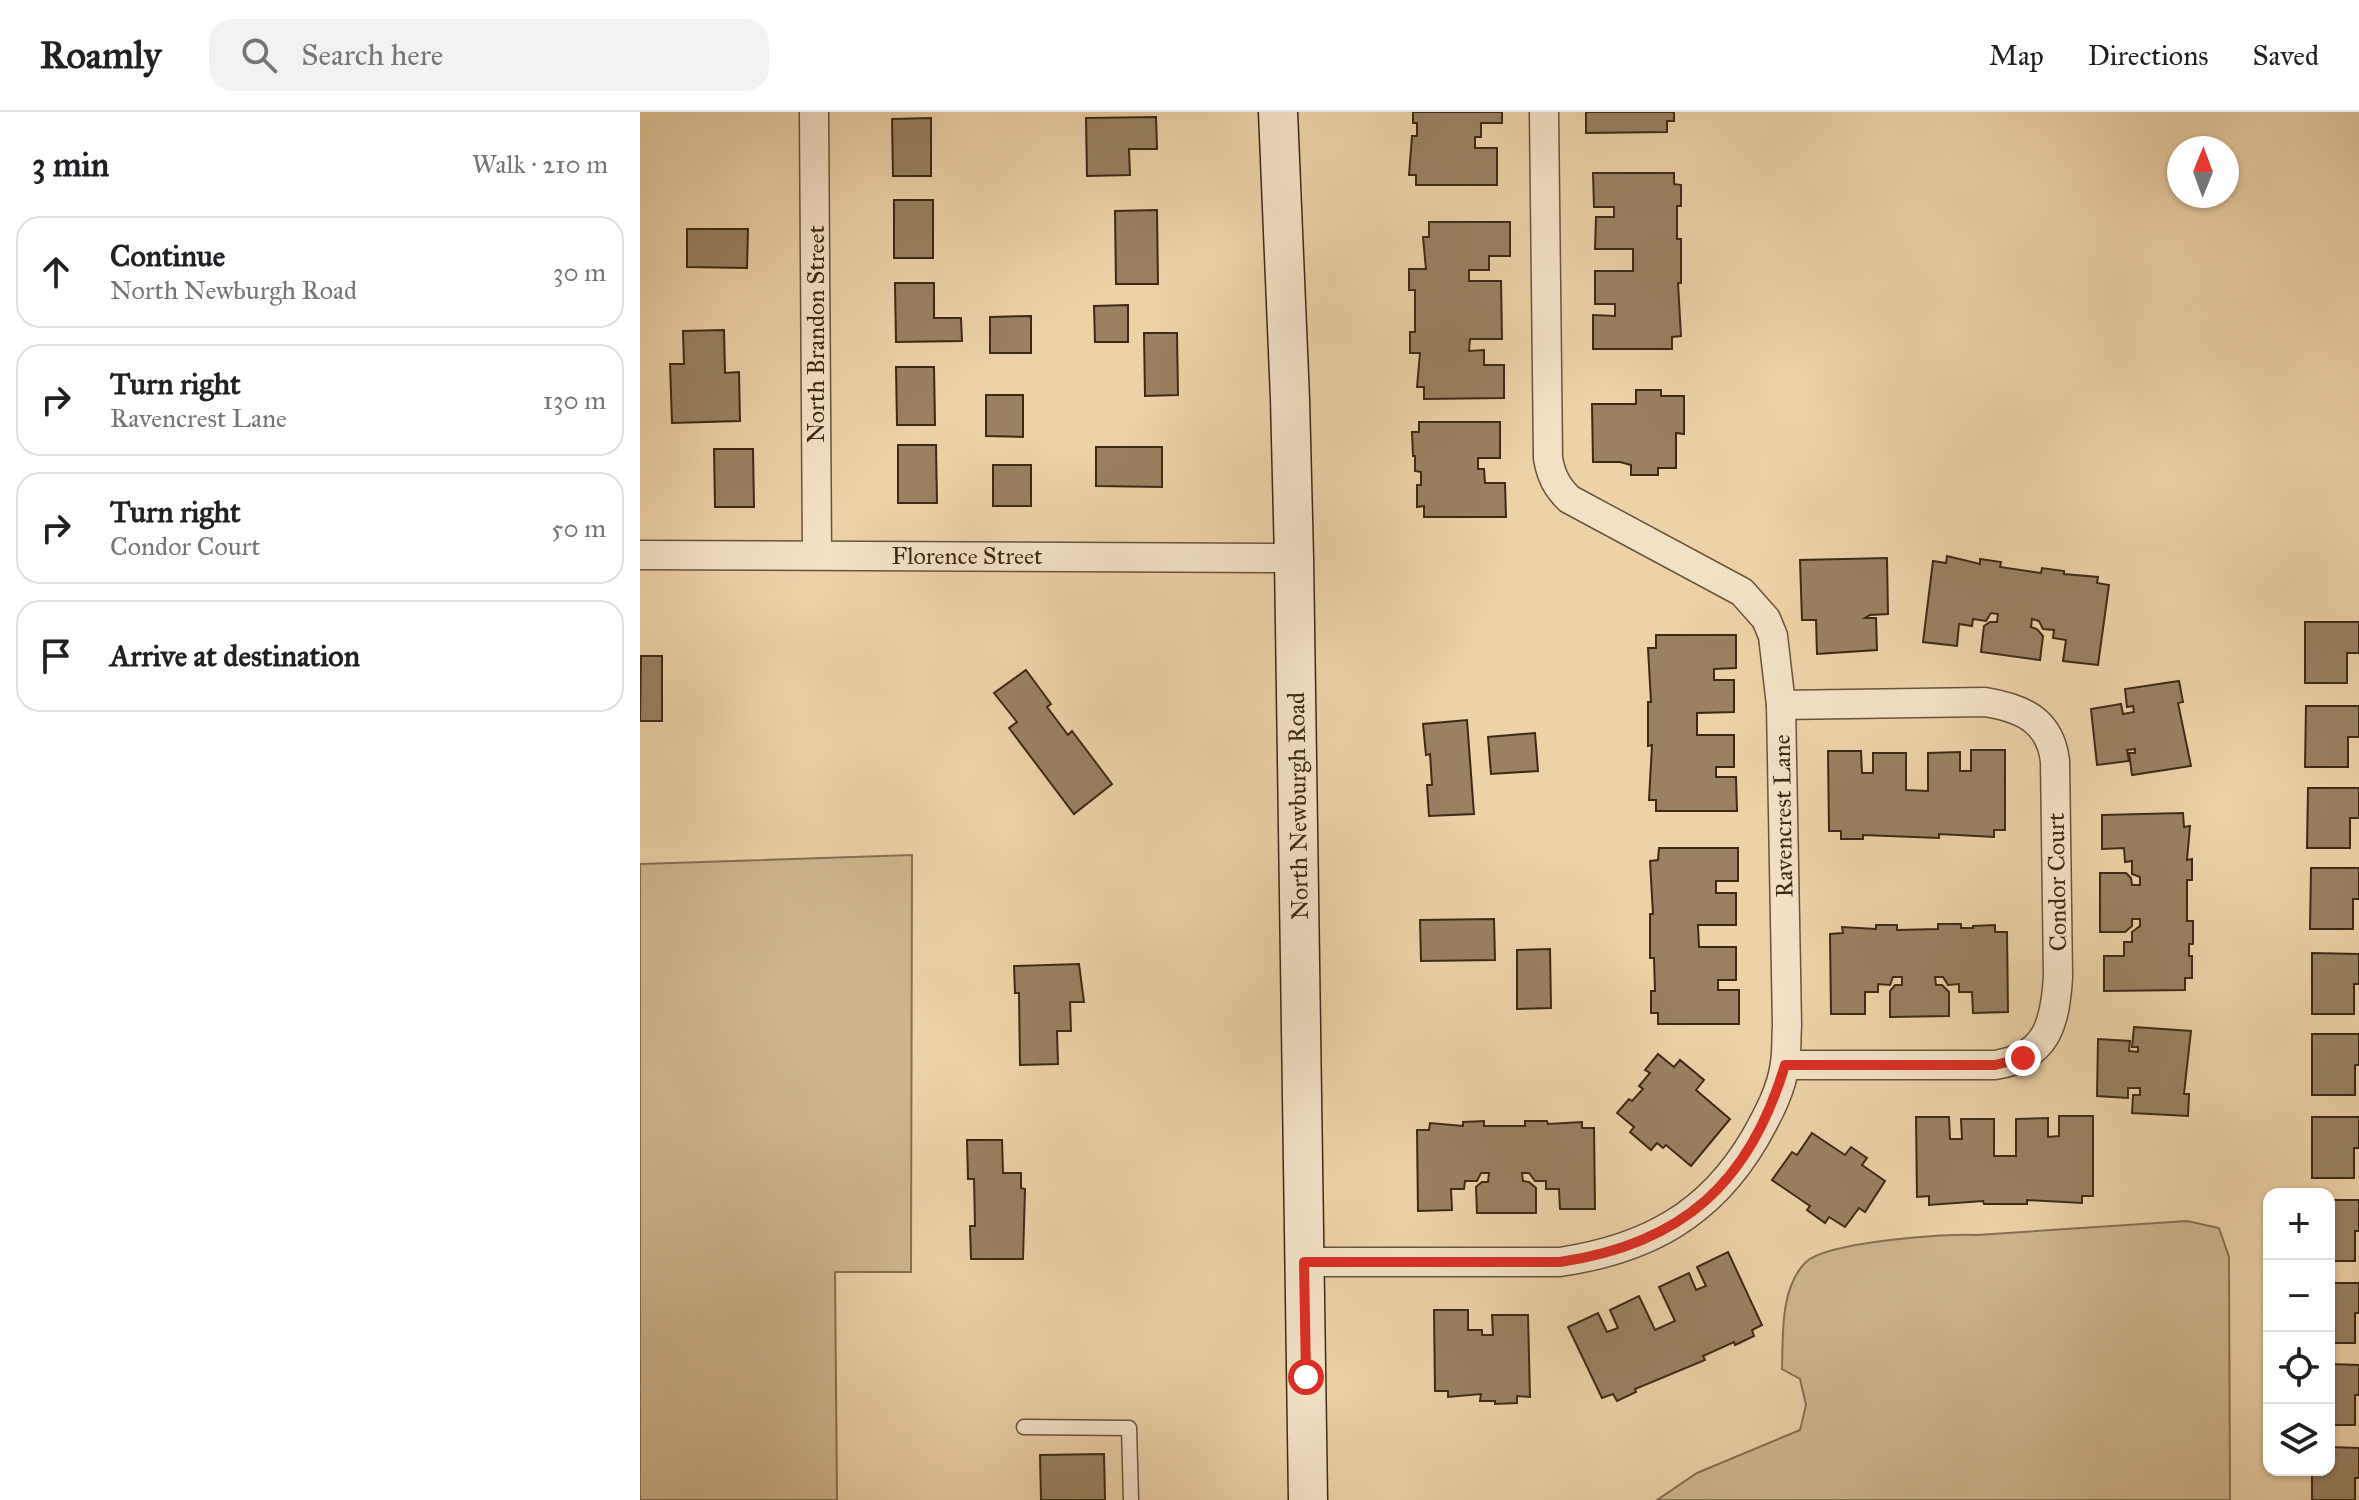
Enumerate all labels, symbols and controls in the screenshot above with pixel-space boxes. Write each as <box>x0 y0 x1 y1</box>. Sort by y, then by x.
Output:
search box <box>209 19 769 91</box>
text: Roamly <box>40 32 161 78</box>
icon: search <box>237 33 281 77</box>
text: Search here <box>301 37 443 73</box>
text: Map <box>1989 38 2044 73</box>
text: Directions <box>2088 38 2209 73</box>
text: Saved <box>2253 38 2319 73</box>
north arrow <box>2167 136 2239 208</box>
text: 3 min <box>32 144 109 185</box>
text: Walk · 210 m <box>472 148 608 180</box>
street label: North Brandon Street <box>801 224 831 443</box>
text: Continue <box>110 238 225 274</box>
icon: ahead <box>34 250 78 294</box>
text: 30 m <box>553 256 606 288</box>
text: North Newburgh Road <box>110 274 357 306</box>
text: Turn right <box>110 366 241 402</box>
icon: right <box>34 378 78 422</box>
text: 130 m <box>543 384 606 416</box>
text: Ravencrest Lane <box>110 402 287 434</box>
text: Turn right <box>110 494 241 530</box>
icon: right <box>34 506 78 550</box>
text: 50 m <box>551 512 606 544</box>
text: Condor Court <box>110 530 261 562</box>
street label: Florence Street <box>891 541 1043 571</box>
icon: arrive <box>34 634 78 678</box>
text: Arrive at destination <box>110 638 360 674</box>
street label: North Newburgh Road <box>1281 692 1315 920</box>
street label: Ravencrest Lane <box>1767 734 1799 898</box>
street label: Condor Court <box>2041 812 2073 952</box>
route end <box>2005 1040 2041 1076</box>
map controls <box>2263 1188 2335 1476</box>
button: + <box>2263 1188 2335 1260</box>
button: − <box>2263 1260 2335 1332</box>
button: locate <box>2263 1332 2335 1404</box>
route start <box>1288 1359 1324 1395</box>
button: layers <box>2263 1404 2335 1476</box>

